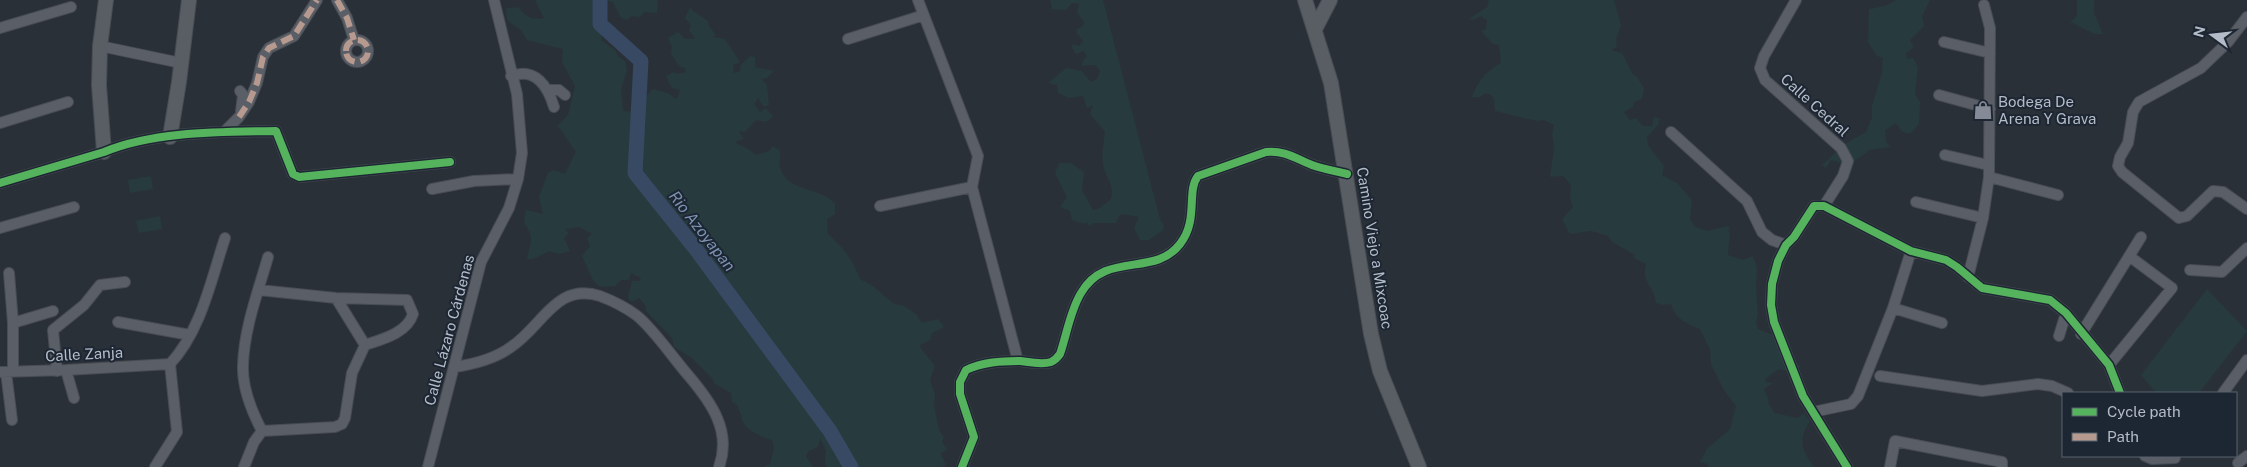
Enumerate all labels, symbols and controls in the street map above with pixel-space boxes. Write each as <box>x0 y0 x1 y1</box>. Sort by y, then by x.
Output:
north arrow <box>2187 10 2237 60</box>
text: N <box>2190 24 2209 39</box>
street label: Calle Cedral <box>1778 70 1852 140</box>
place label: Bodega De Arena Y Grava <box>1998 93 2096 127</box>
shop icon: Bodega De Arena Y Grava <box>1972 99 1994 121</box>
street label: Camino Viejo a Mixcoac <box>1354 166 1396 330</box>
water label: Rio Azoyapan <box>665 187 739 275</box>
street label: Calle Lázaro Cárdenas <box>421 253 477 407</box>
street label: Calle Zanja <box>45 343 123 365</box>
legend <box>2062 392 2237 457</box>
text: Cycle path <box>2107 403 2181 420</box>
text: Path <box>2107 428 2139 445</box>

